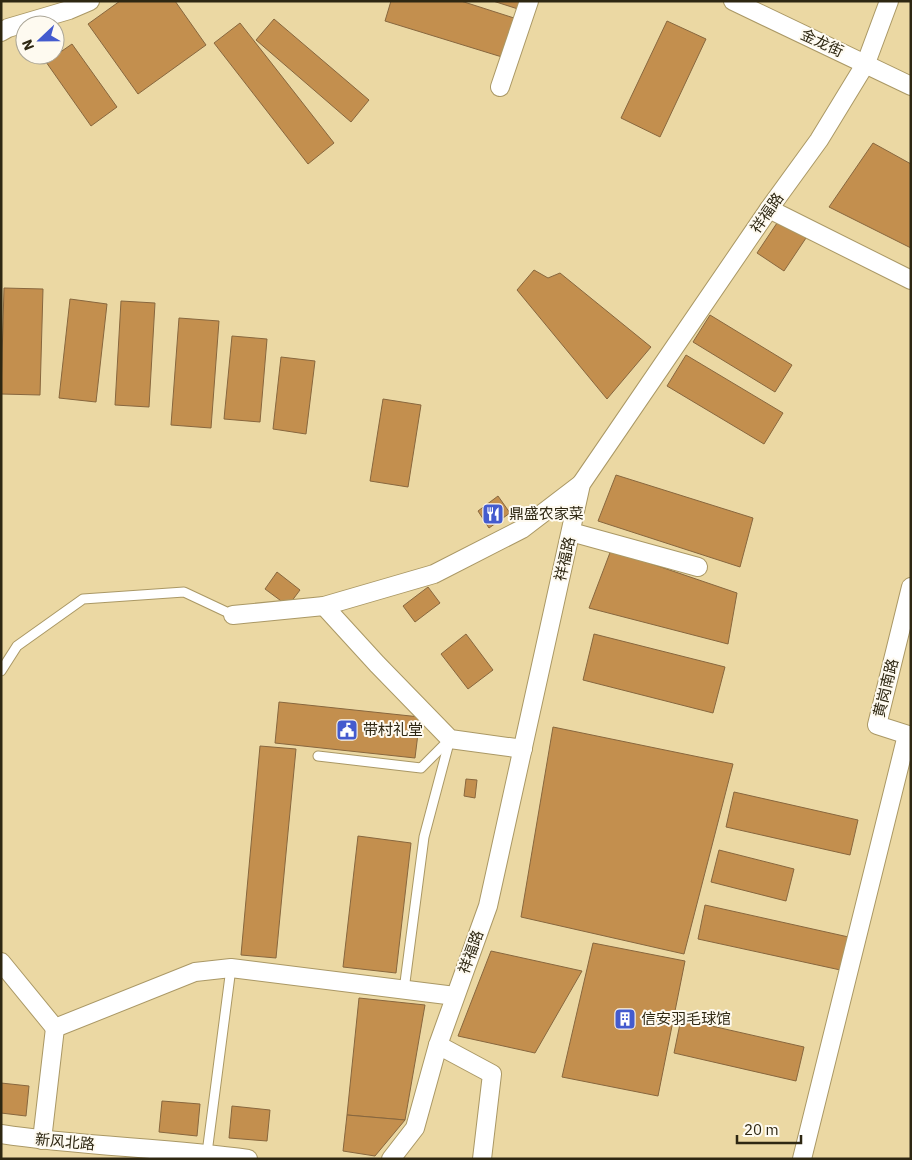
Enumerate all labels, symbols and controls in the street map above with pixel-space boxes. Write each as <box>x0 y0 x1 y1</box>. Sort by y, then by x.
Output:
north arrow <box>15 15 65 65</box>
street label: 金龙街 <box>798 24 847 61</box>
text: N <box>18 37 38 53</box>
street label: 祥福路 <box>746 189 787 237</box>
restaurant icon: 鼎盛农家菜 <box>481 502 505 526</box>
place label: 鼎盛农家菜 <box>509 504 584 523</box>
street label: 祥福路 <box>550 535 579 583</box>
street label: 黄岗南路 <box>869 656 902 719</box>
public building icon: 带村礼堂 <box>335 718 359 742</box>
place label: 带村礼堂 <box>363 720 423 739</box>
street label: 祥福路 <box>454 927 487 976</box>
building icon: 信安羽毛球馆 <box>613 1007 637 1031</box>
place label: 信安羽毛球馆 <box>641 1009 731 1028</box>
scale bar <box>737 1112 801 1144</box>
text: 20 m <box>744 1120 779 1139</box>
street label: 新风北路 <box>34 1129 96 1154</box>

